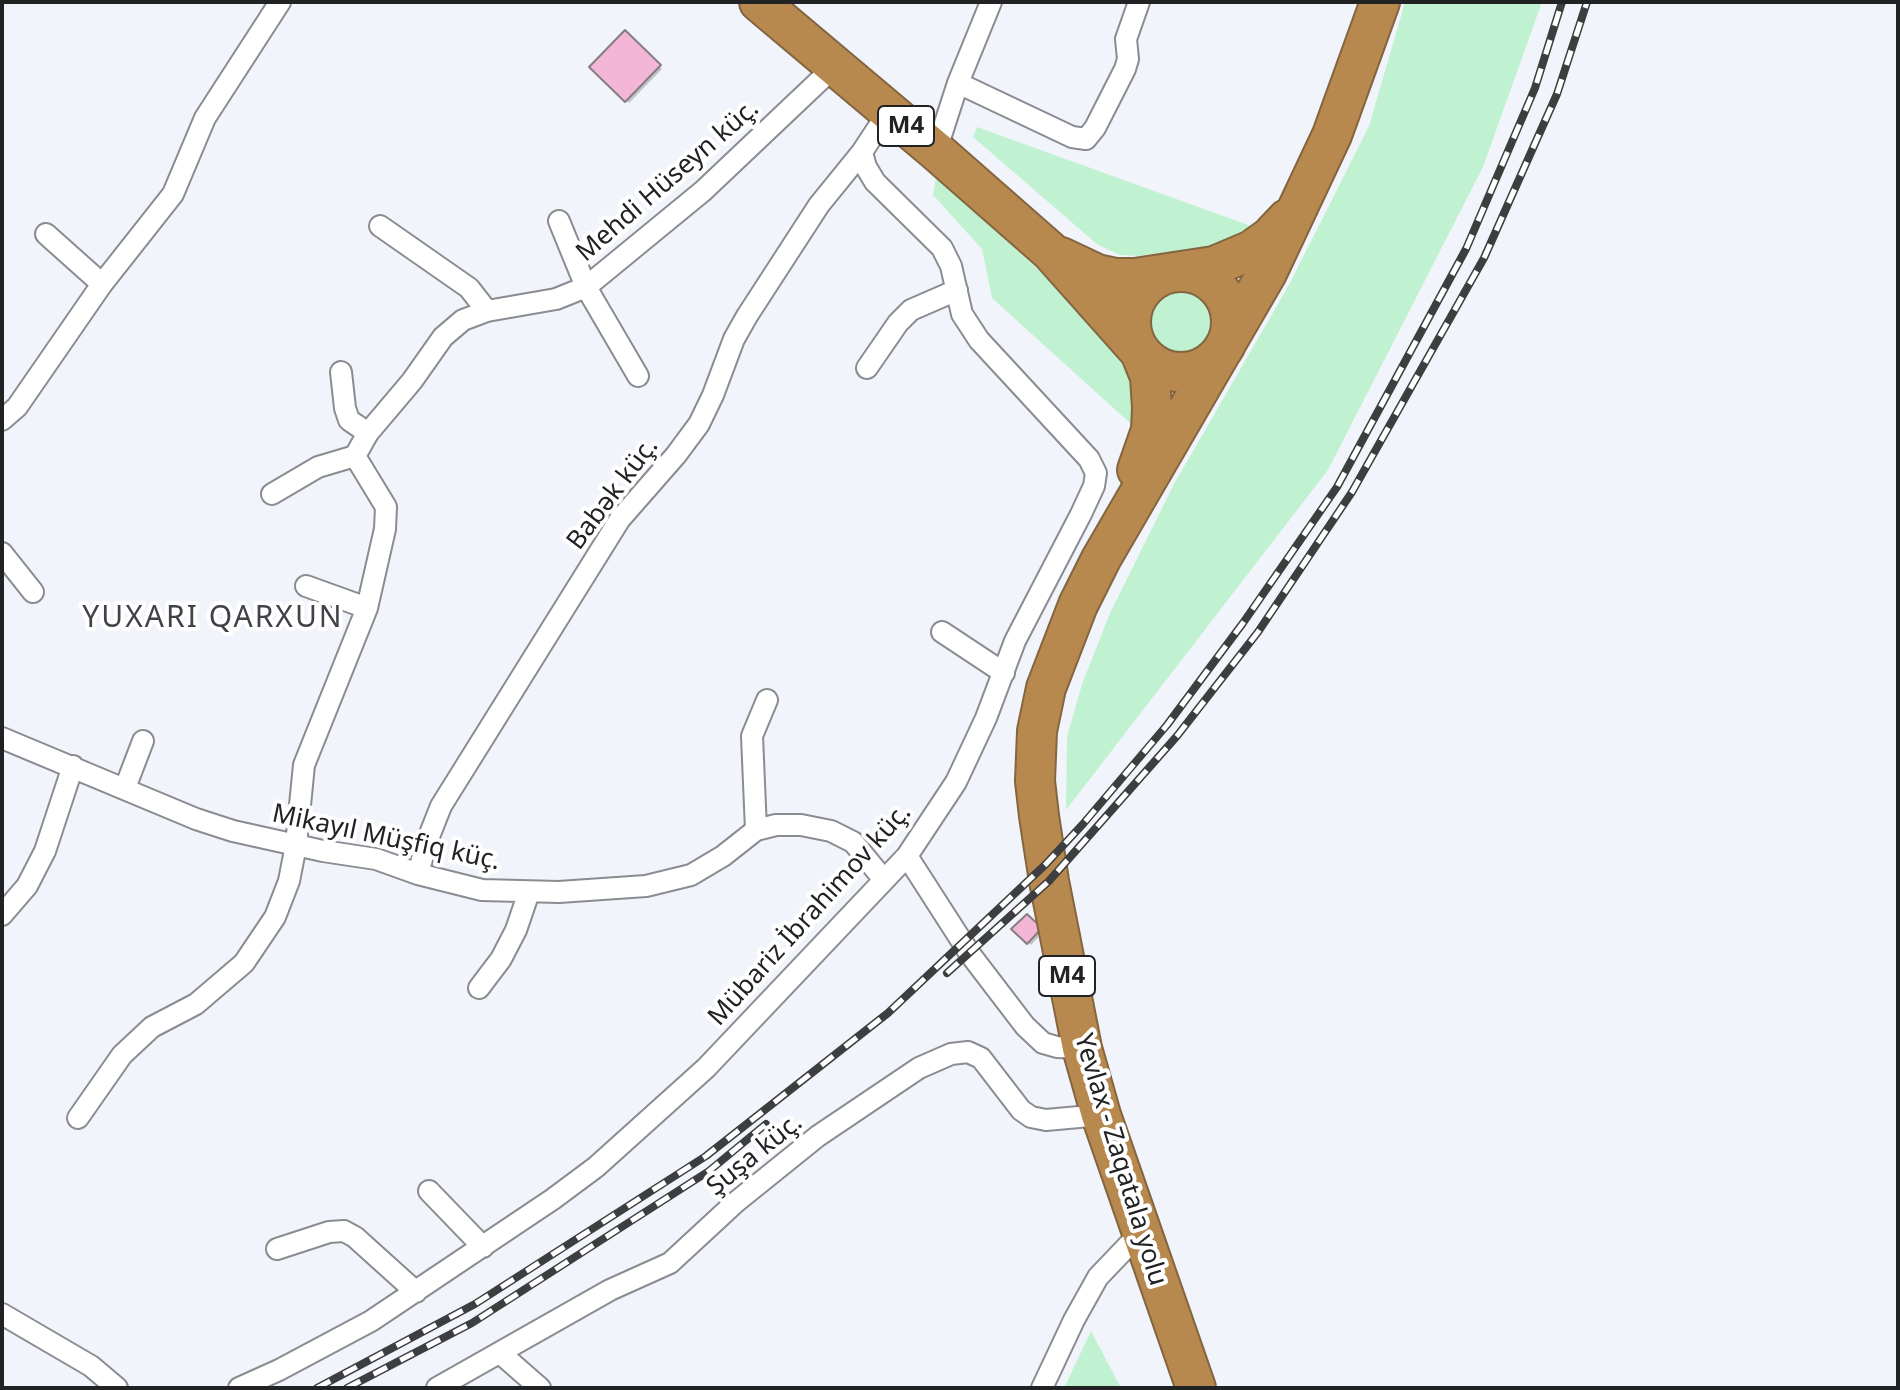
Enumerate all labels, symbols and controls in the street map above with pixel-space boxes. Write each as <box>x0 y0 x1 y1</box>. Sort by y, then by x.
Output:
street label: Mehdi Hüseyn küç. <box>571 93 765 269</box>
road number: M4 <box>878 106 934 146</box>
street label: Babək küç. <box>561 432 665 556</box>
district label: YUXARI QARXUN <box>82 600 344 636</box>
street label: Mübariz İbrahimov küç. <box>702 798 918 1032</box>
street label: Mikayıl Müşfiq küç. <box>269 799 503 877</box>
road number: M4 <box>1039 956 1095 996</box>
street label: Yevlax - Zaqatala yolu <box>1067 1030 1173 1290</box>
street label: Şuşa küç. <box>701 1107 809 1203</box>

